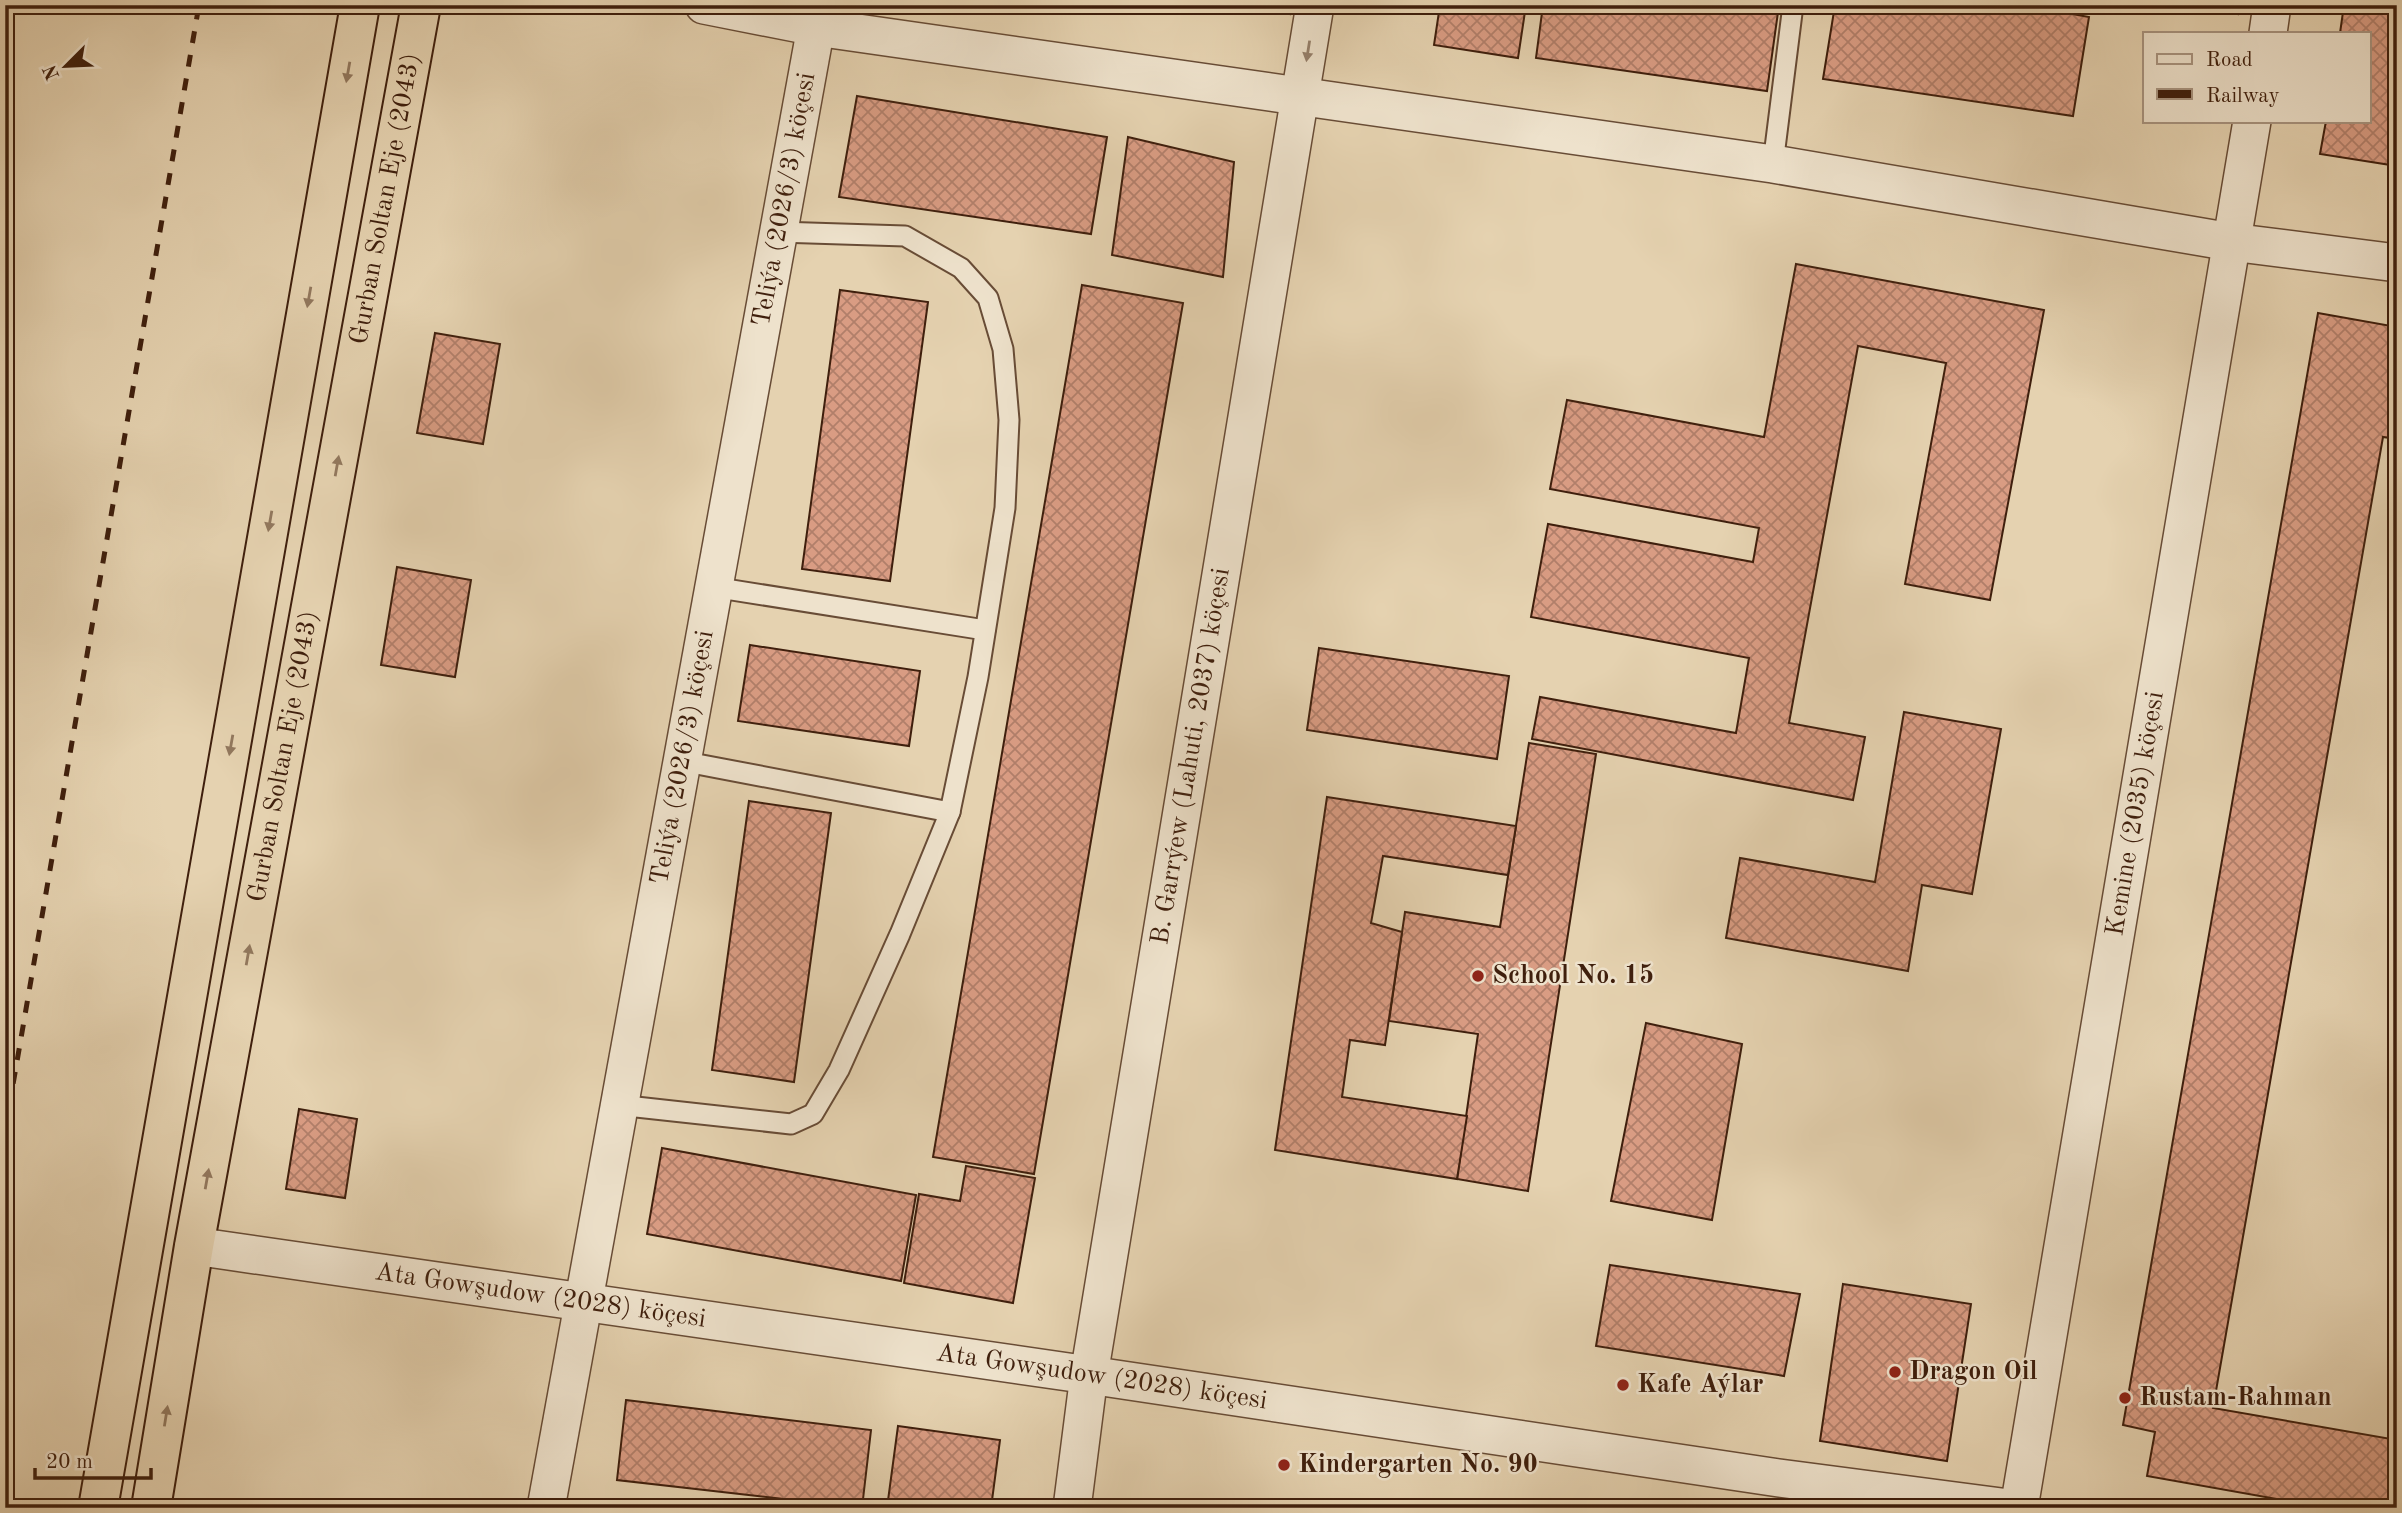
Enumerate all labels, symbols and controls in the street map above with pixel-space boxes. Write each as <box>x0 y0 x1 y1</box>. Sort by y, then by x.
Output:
north arrow <box>32 32 102 102</box>
legend <box>2143 32 2370 122</box>
one-way arrow <box>1302 40 1313 62</box>
text: Road <box>2206 50 2253 71</box>
street label: Gurban Soltan Eje (2043) <box>346 51 425 346</box>
text: N <box>41 61 64 82</box>
one-way arrow <box>342 62 353 84</box>
street label: Teliýa (2026/3) köçesi <box>749 70 820 329</box>
text: Railway <box>2206 86 2280 107</box>
one-way arrow <box>303 286 314 308</box>
one-way arrow <box>332 455 343 477</box>
one-way arrow <box>264 510 275 532</box>
street label: B. Garrýew (Lahuti, 2037) köçesi <box>1147 566 1235 947</box>
street label: Gurban Soltan Eje (2043) <box>244 609 323 904</box>
street label: Teliýa (2026/3) köçesi <box>647 628 719 886</box>
street label: Kemine (2035) köçesi <box>2102 689 2169 938</box>
one-way arrow <box>225 734 236 756</box>
one-way arrow <box>242 944 253 966</box>
place label: School No. 15 <box>1492 963 1654 989</box>
marker: School No. 15 <box>1470 968 1486 984</box>
one-way arrow <box>201 1168 212 1190</box>
street label: Ata Gowşudow (2028) köçesi <box>373 1259 708 1333</box>
street label: Ata Gowşudow (2028) köçesi <box>934 1340 1269 1414</box>
place label: Dragon Oil <box>1909 1359 2037 1385</box>
marker: Dragon Oil <box>1887 1364 1903 1380</box>
place label: Kafe Aýlar <box>1637 1372 1763 1398</box>
marker: Kafe Aýlar <box>1615 1377 1631 1393</box>
place label: Rustam-Rahman <box>2139 1385 2332 1411</box>
marker: Rustam-Rahman <box>2117 1390 2133 1406</box>
one-way arrow <box>161 1405 172 1427</box>
scale bar <box>35 1436 150 1480</box>
text: 20 m <box>46 1452 93 1473</box>
place label: Kindergarten No. 90 <box>1298 1452 1538 1478</box>
marker: Kindergarten No. 90 <box>1276 1457 1292 1473</box>

